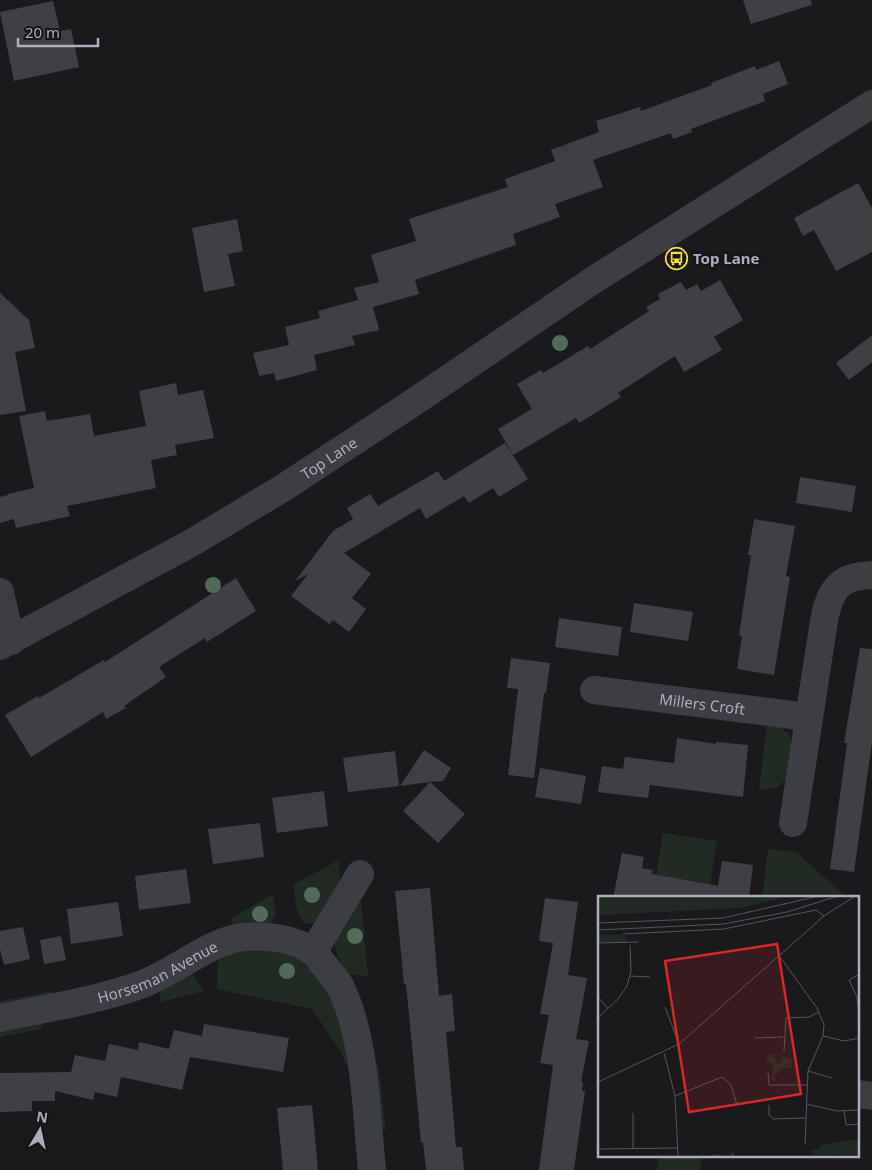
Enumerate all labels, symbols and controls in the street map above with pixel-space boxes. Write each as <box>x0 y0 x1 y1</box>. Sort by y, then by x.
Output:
scale bar <box>18 15 98 47</box>
text: 20 m <box>25 22 60 42</box>
bus stop icon: Top Lane <box>665 246 689 270</box>
place label: Top Lane <box>693 248 759 268</box>
street label: Top Lane <box>297 432 361 484</box>
street label: Millers Croft <box>658 688 747 719</box>
inset map <box>598 896 860 1158</box>
street label: Horseman Avenue <box>95 936 221 1007</box>
north arrow <box>15 1105 65 1155</box>
text: N <box>35 1106 49 1127</box>

